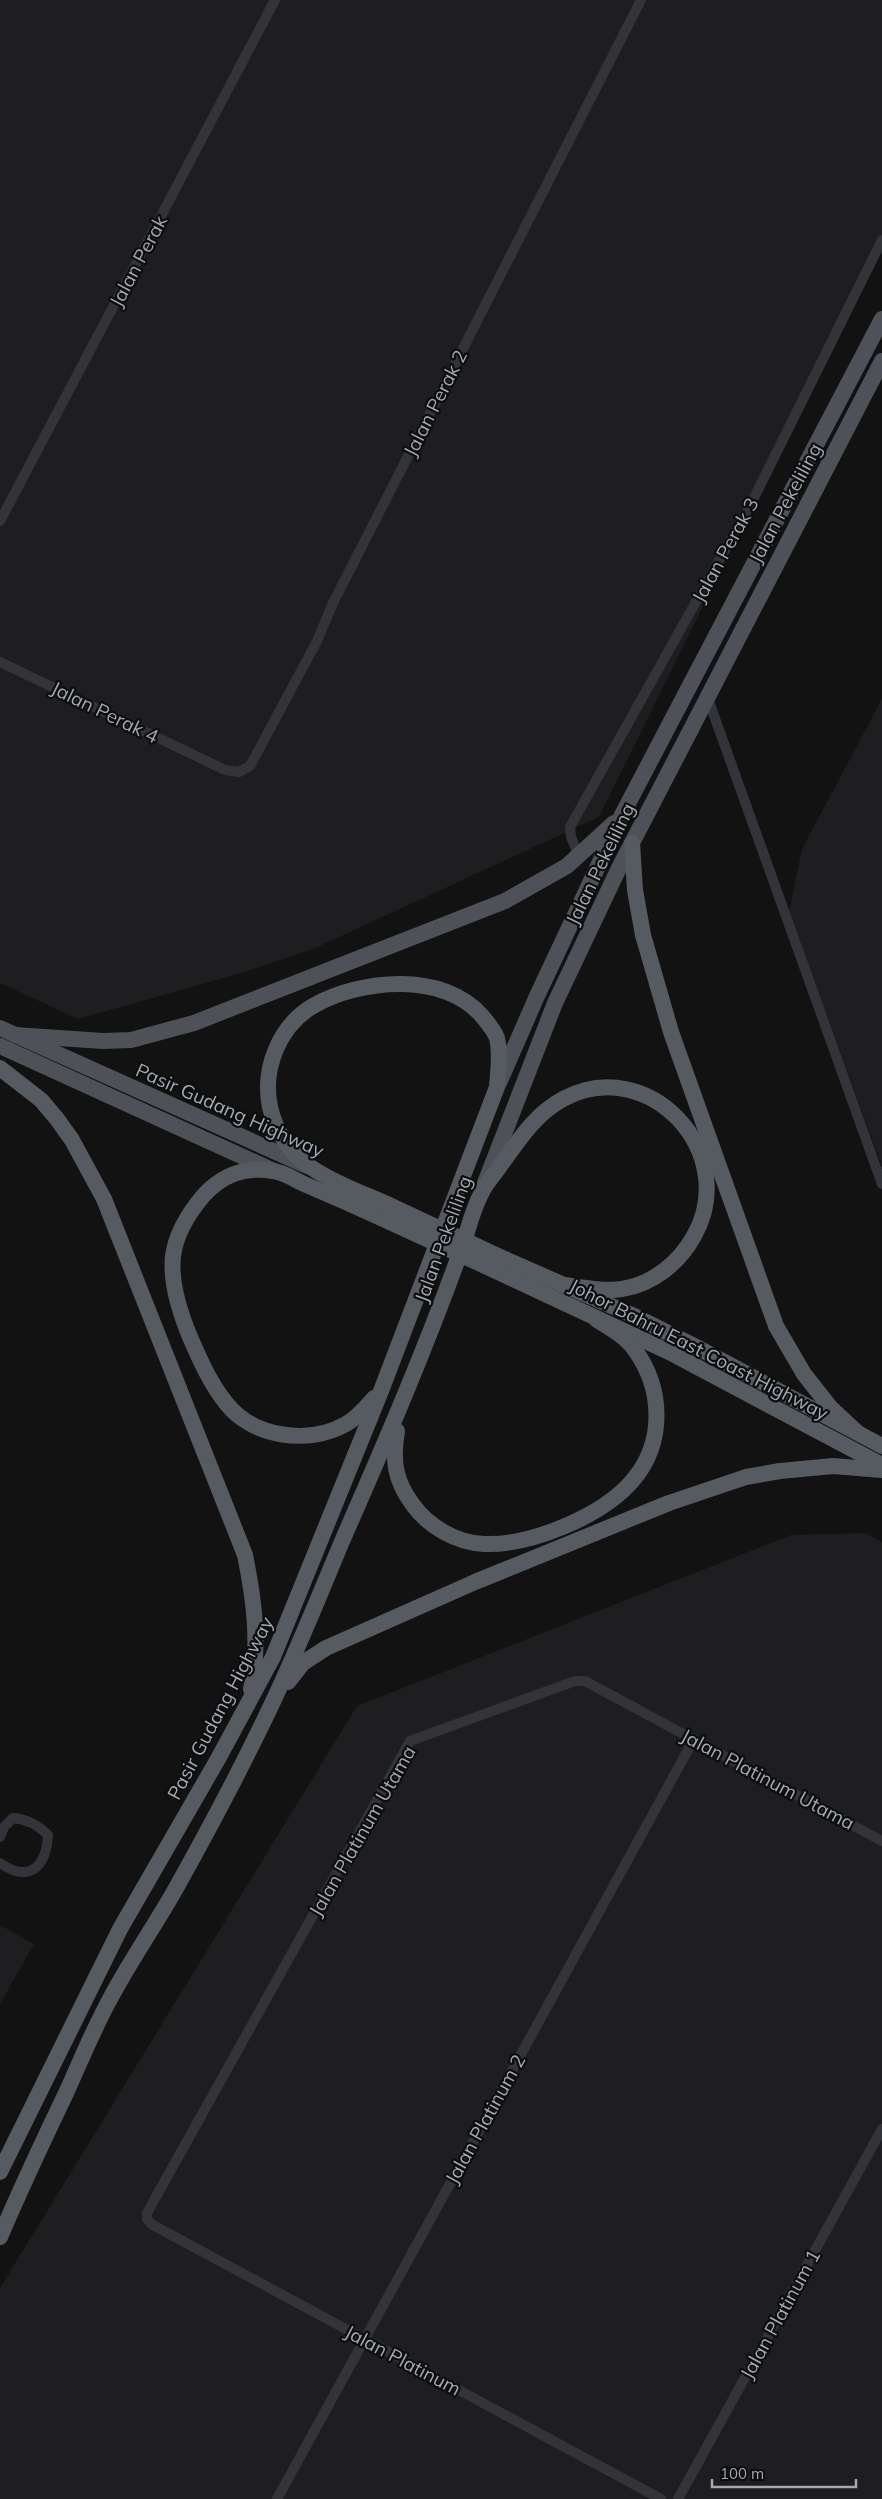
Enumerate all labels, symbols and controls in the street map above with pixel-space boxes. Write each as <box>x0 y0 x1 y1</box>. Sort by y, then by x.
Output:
street label: Jalan Perak <box>104 211 172 311</box>
street label: Jalan Perak 2 <box>398 346 472 460</box>
street label: Jalan Pekeliling <box>743 439 827 567</box>
street label: Jalan Perak 3 <box>686 493 764 607</box>
street label: Jalan Perak 4 <box>47 676 163 748</box>
street label: Jalan Pekeliling <box>560 799 640 929</box>
street label: Pasir Gudang Highway <box>132 1058 328 1162</box>
street label: Jalan Pekeliling <box>409 1173 477 1305</box>
street label: Johor Bahru East Coast Highway <box>566 1273 832 1425</box>
street label: Pasir Gudang Highway <box>162 1612 278 1804</box>
street label: Jalan Platinum Utama <box>677 1723 859 1835</box>
street label: Jalan Platinum Utama <box>303 1741 421 1921</box>
street label: Jalan Platinum 2 <box>440 2050 530 2188</box>
street label: Jalan Platinum 1 <box>735 2245 825 2383</box>
street label: Jalan Platinum <box>341 2319 465 2401</box>
scale bar <box>712 2456 856 2488</box>
text: 100 m <box>720 2464 764 2483</box>

